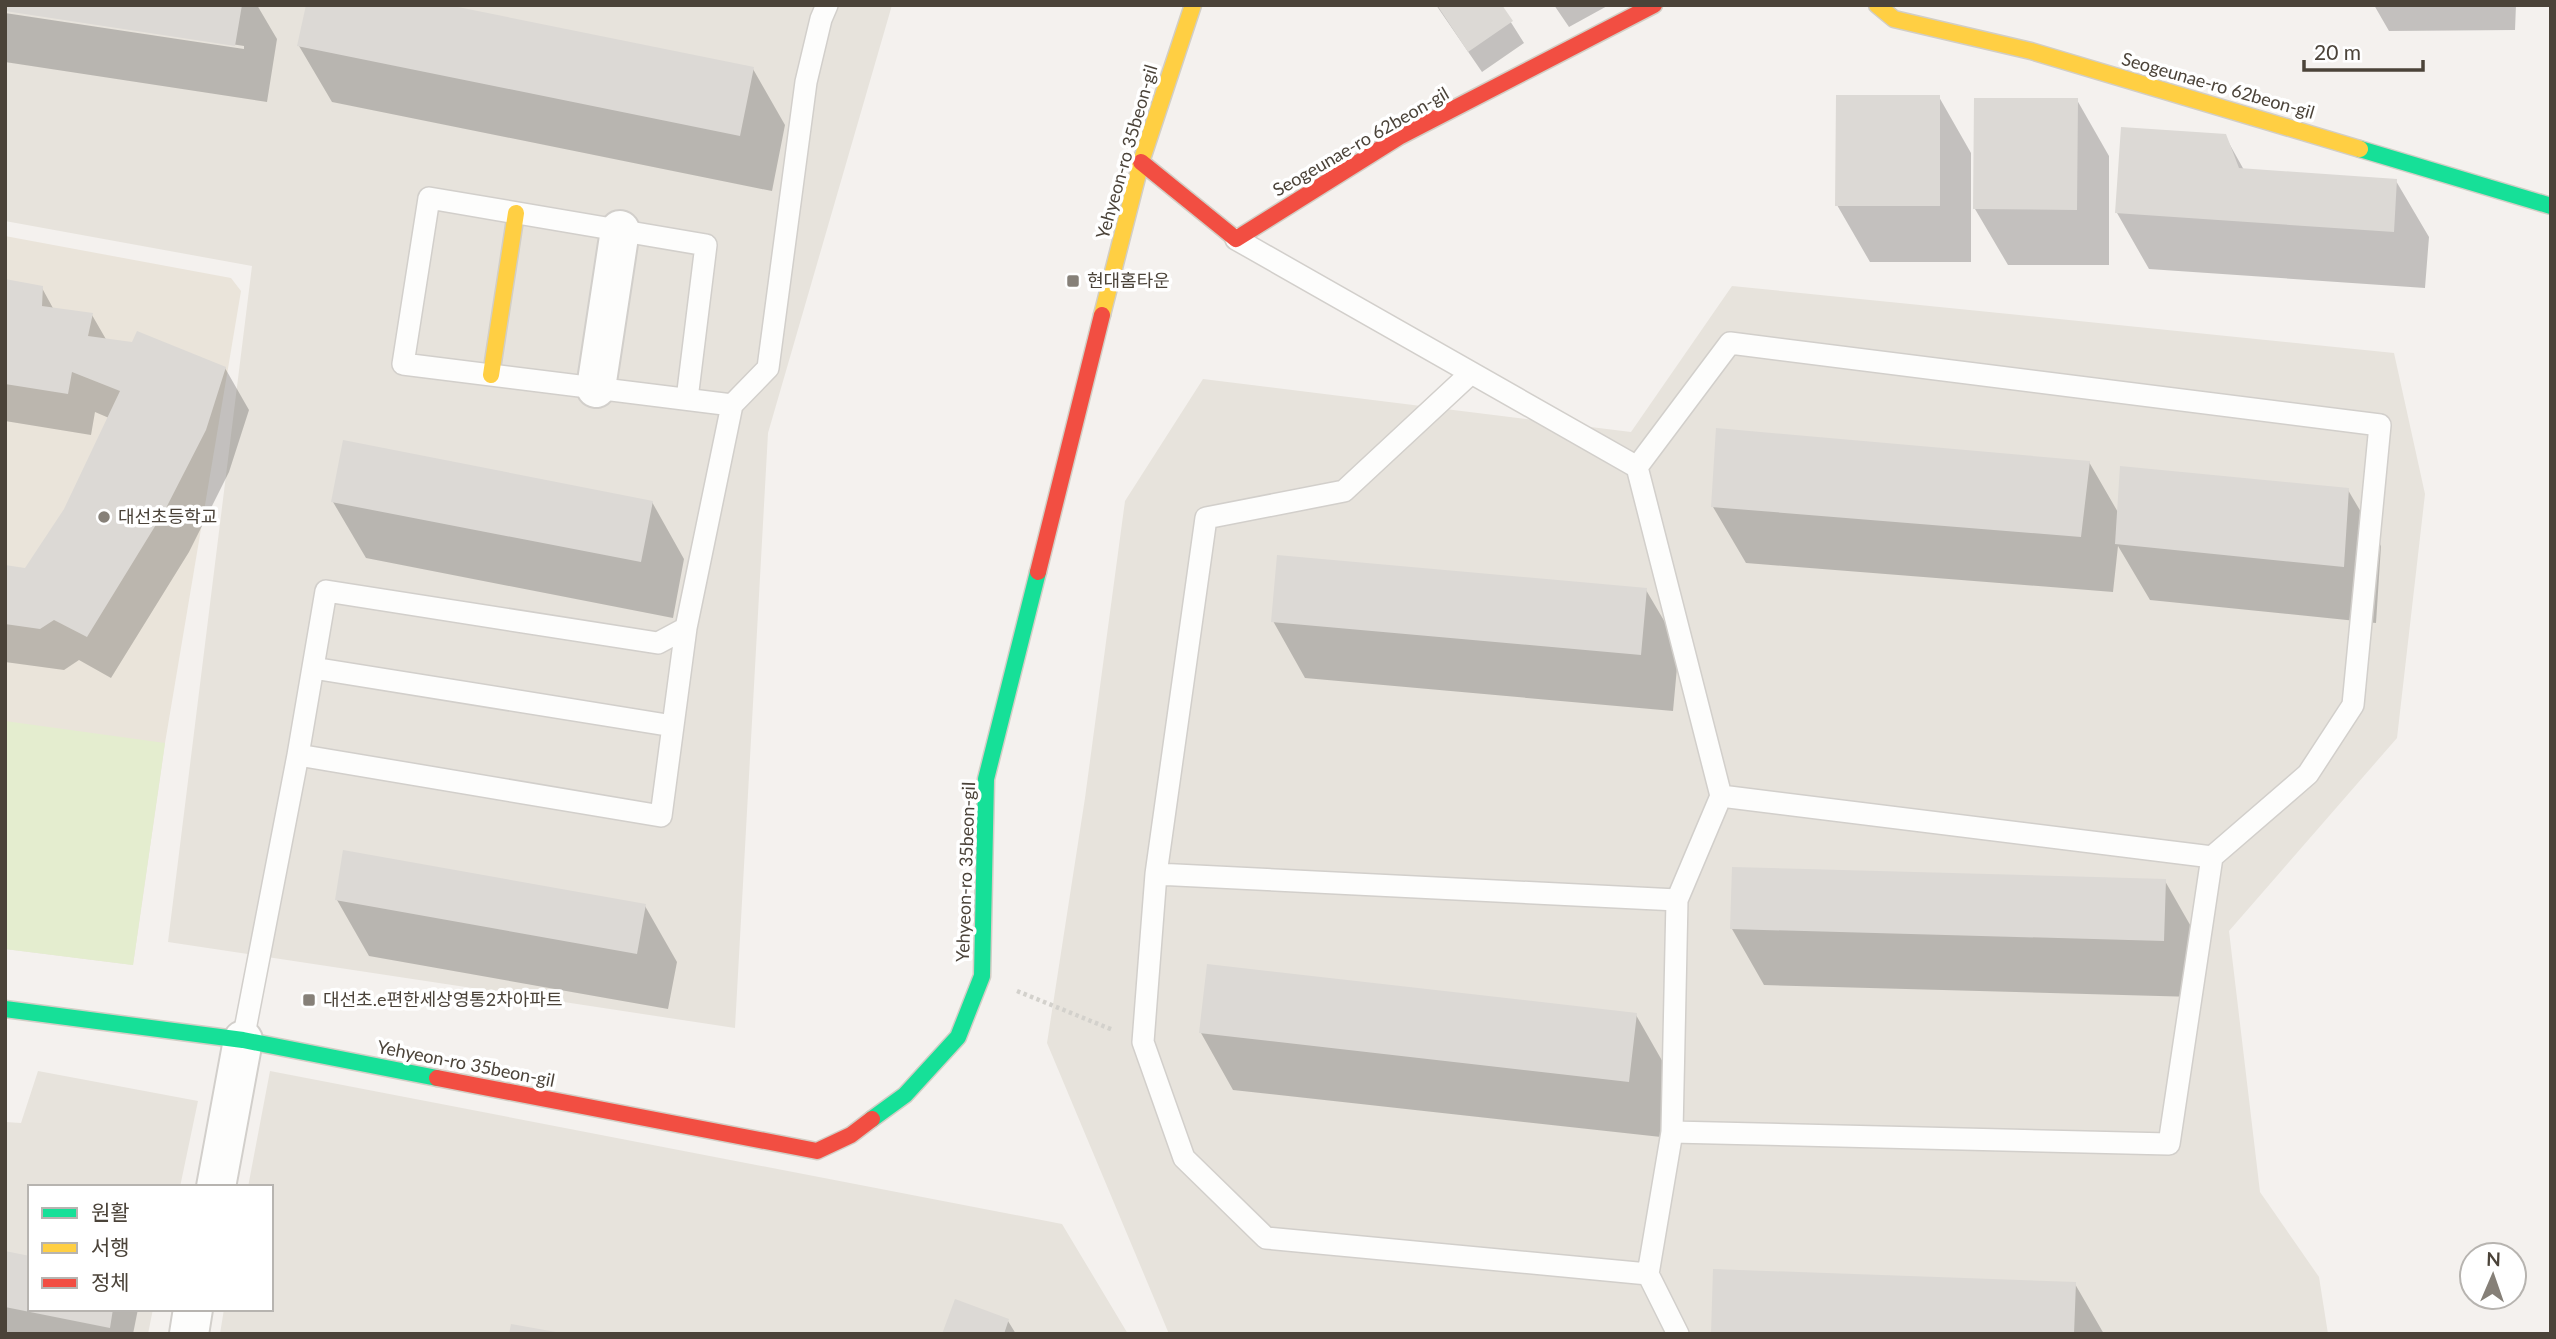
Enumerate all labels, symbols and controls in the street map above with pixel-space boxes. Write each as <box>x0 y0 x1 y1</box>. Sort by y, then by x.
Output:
scale bar <box>2304 28 2423 72</box>
text: 20 m <box>2314 39 2361 64</box>
street label: Seogeunae-ro 62beon-gil <box>2119 47 2317 123</box>
street label: Yehyeon-ro 35beon-gil <box>1091 62 1161 241</box>
street label: Seogeunae-ro 62beon-gil <box>1269 82 1452 201</box>
place label: 현대홈타운 <box>1087 269 1170 291</box>
marker: 현대홈타운 <box>1065 273 1081 289</box>
place label: 대선초등학교 <box>118 505 217 527</box>
marker: 대선초등학교 <box>96 509 112 525</box>
street label: Yehyeon-ro 35beon-gil <box>951 781 979 962</box>
place label: 대선초.e편한세상영통2차아파트 <box>323 988 562 1010</box>
marker: 대선초.e편한세상영통2차아파트 <box>301 992 317 1008</box>
street label: Yehyeon-ro 35beon-gil <box>376 1035 557 1091</box>
legend <box>28 1185 273 1311</box>
text: 원활 <box>91 1199 130 1224</box>
text: 서행 <box>91 1234 130 1259</box>
north arrow <box>2458 1241 2528 1311</box>
text: N <box>2486 1247 2501 1270</box>
text: 정체 <box>91 1269 130 1294</box>

